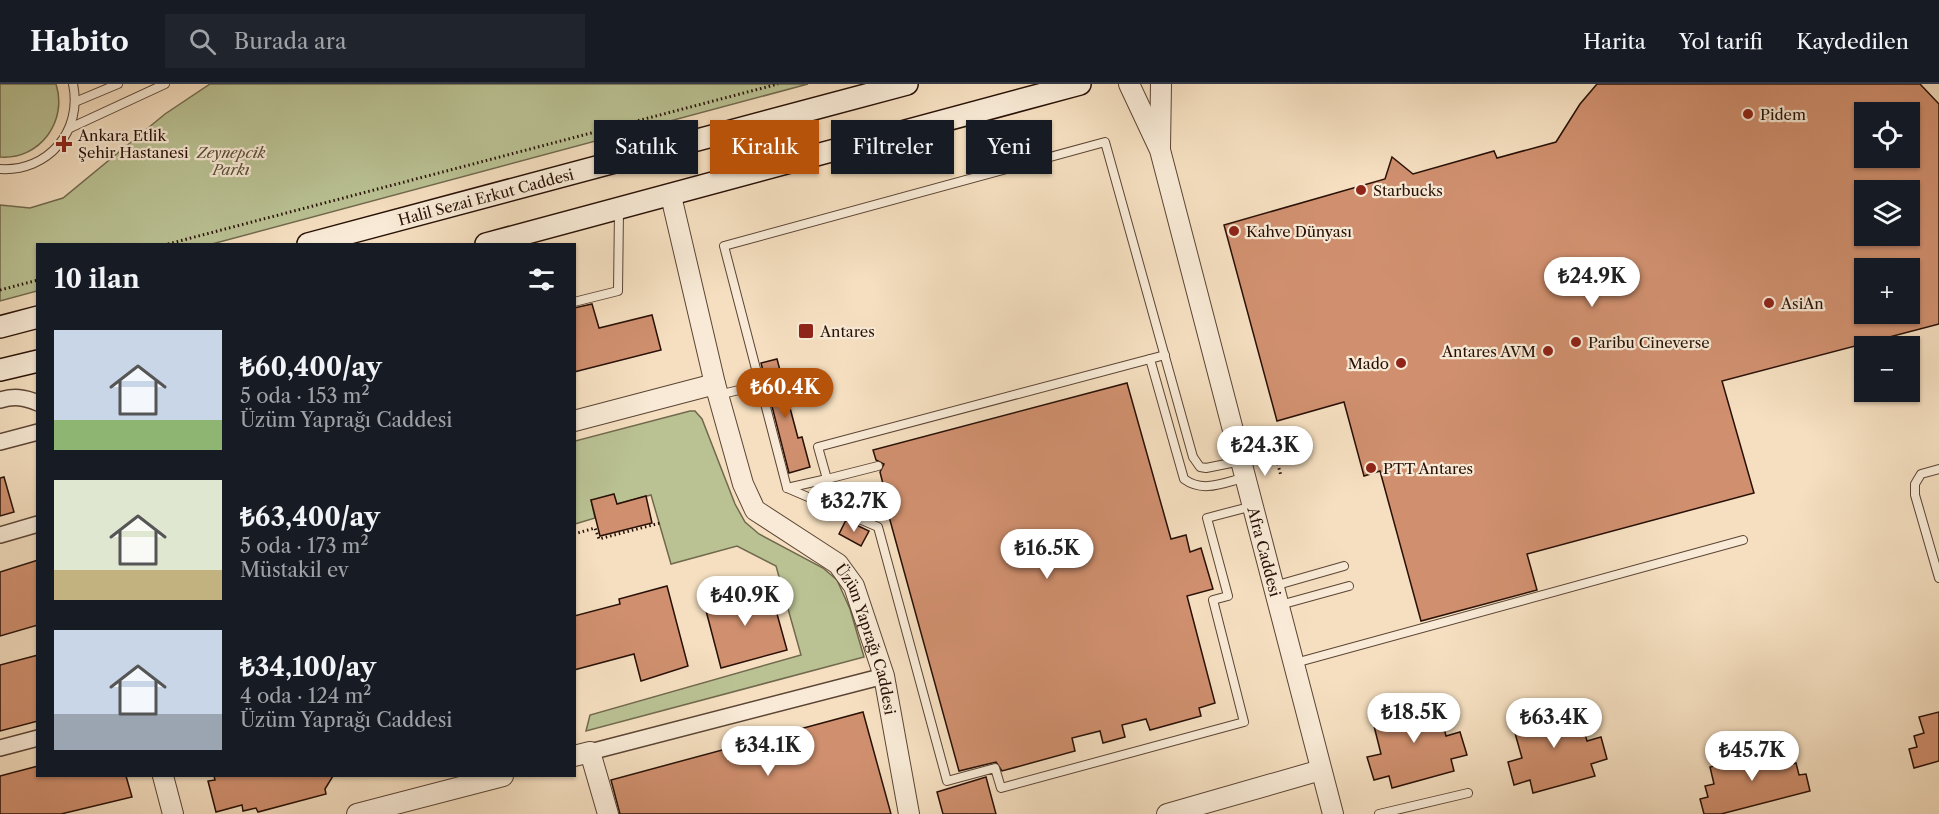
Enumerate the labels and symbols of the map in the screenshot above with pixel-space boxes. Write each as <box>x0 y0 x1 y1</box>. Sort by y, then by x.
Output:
place label: Pidem <box>1760 105 1806 124</box>
marker: Pidem <box>1741 107 1755 121</box>
place label: Ankara Etlik Şehir Hastanesi <box>77 126 189 162</box>
marker: Ankara Etlik Şehir Hastanesi <box>55 135 73 153</box>
park label: Zeynepcik Parkı <box>196 143 266 179</box>
street label: Halil Sezai Erkut Caddesi <box>396 164 576 229</box>
place label: Starbucks <box>1373 181 1443 200</box>
marker: Starbucks <box>1354 183 1368 197</box>
place label: Kahve Dünyası <box>1246 222 1352 241</box>
marker: Kahve Dünyası <box>1227 224 1241 238</box>
pin: ₺24.9K <box>1543 257 1641 308</box>
place label: AsiAn <box>1780 294 1824 313</box>
marker: AsiAn <box>1762 296 1776 310</box>
marker: Antares <box>797 322 815 340</box>
place label: Antares <box>819 322 875 341</box>
place label: Paribu Cineverse <box>1588 333 1710 352</box>
marker: Paribu Cineverse <box>1569 335 1583 349</box>
place label: Antares AVM <box>1441 342 1536 361</box>
marker: Antares AVM <box>1541 344 1555 358</box>
place label: Mado <box>1348 354 1389 373</box>
marker: Mado <box>1394 356 1408 370</box>
pin: ₺60.4K <box>736 368 834 419</box>
pin: ₺24.3K <box>1216 426 1314 477</box>
place label: PTT Antares <box>1383 459 1473 478</box>
marker: PTT Antares <box>1364 461 1378 475</box>
pin: ₺32.7K <box>805 482 903 533</box>
street label: Afra Caddesi <box>1244 504 1286 599</box>
pin: ₺16.5K <box>998 529 1096 580</box>
street label: Üzüm Yaprağı Caddesi <box>831 560 900 717</box>
pin: ₺40.9K <box>696 576 794 627</box>
pin: ₺18.5K <box>1365 693 1463 744</box>
pin: ₺63.4K <box>1505 698 1603 749</box>
pin: ₺34.1K <box>719 726 817 777</box>
pin: ₺45.7K <box>1703 731 1801 782</box>

